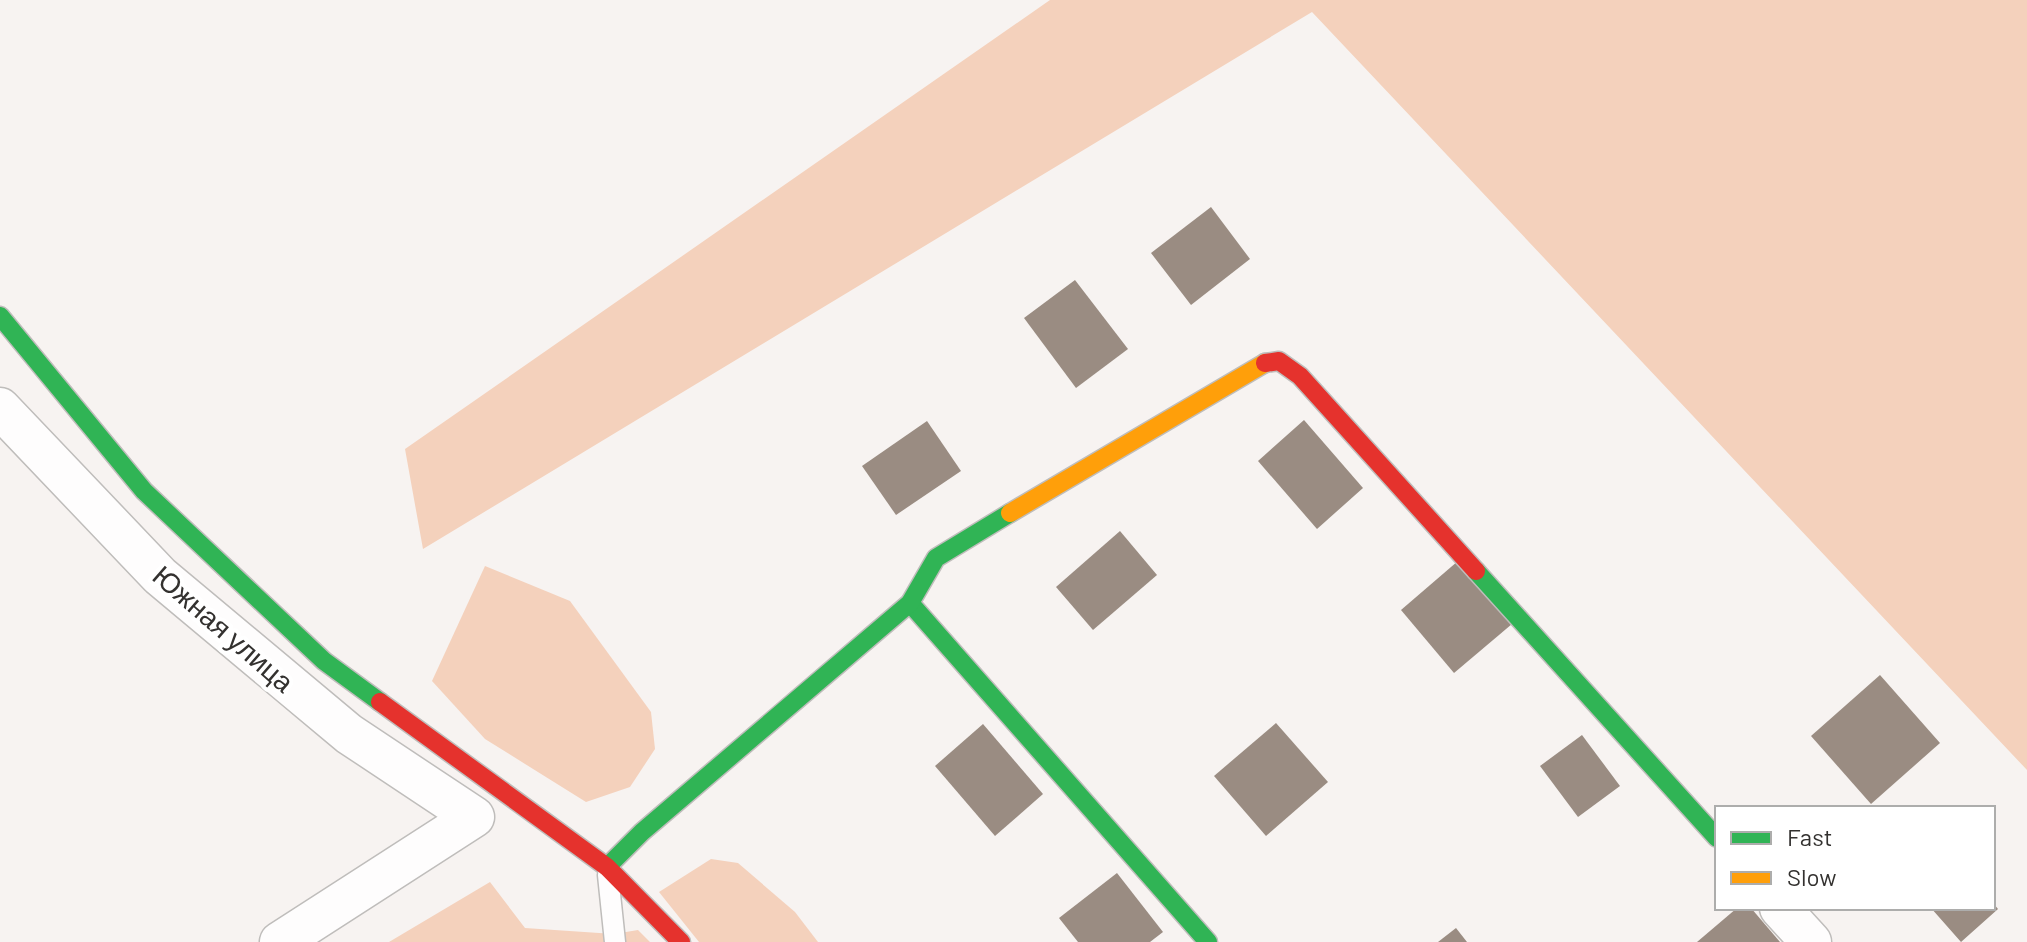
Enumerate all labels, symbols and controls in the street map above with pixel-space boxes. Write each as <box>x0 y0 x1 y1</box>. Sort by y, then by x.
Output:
street label: Южная улица <box>147 558 302 699</box>
legend <box>1715 806 1995 910</box>
text: Fast <box>1787 822 1832 851</box>
text: Slow <box>1787 862 1836 891</box>

